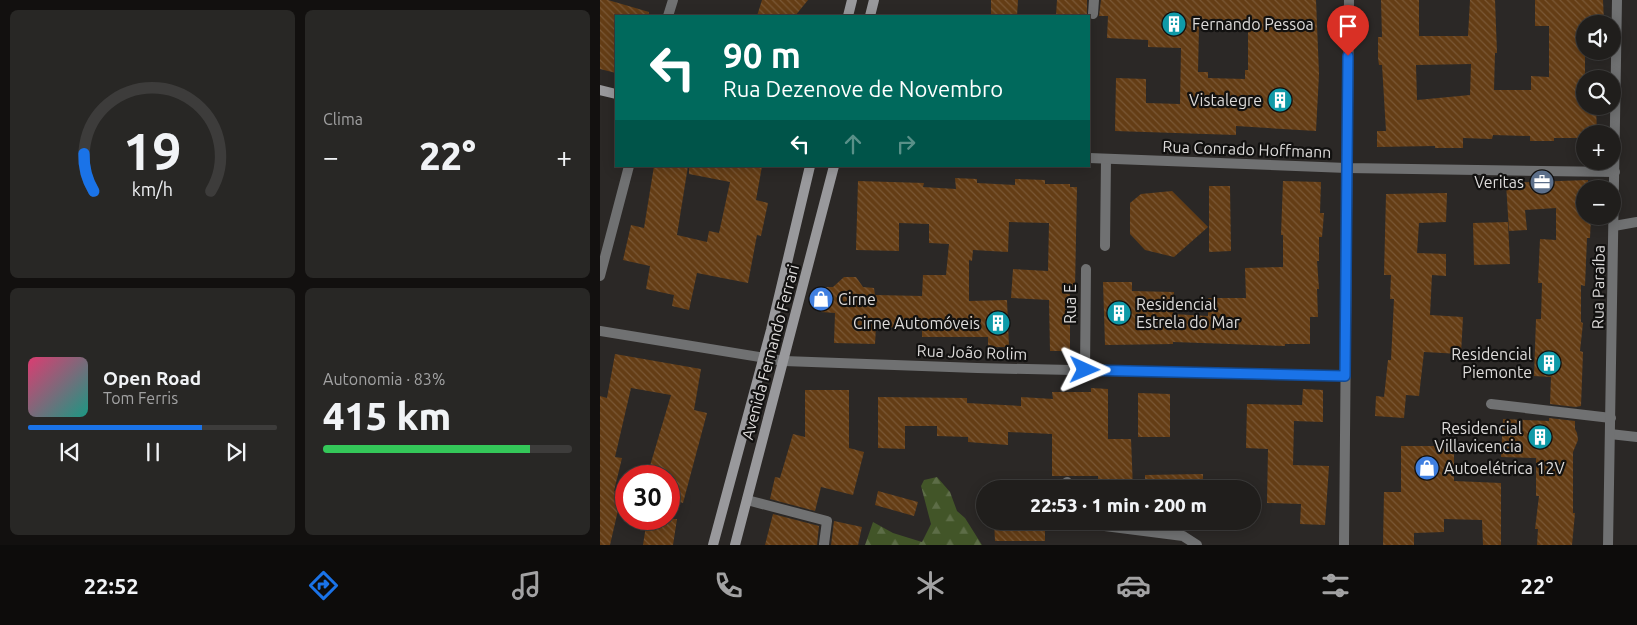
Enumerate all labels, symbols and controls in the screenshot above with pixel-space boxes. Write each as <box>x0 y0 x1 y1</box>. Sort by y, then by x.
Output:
pin <box>1327 5 1369 56</box>
building icon: Fernando Pessoa <box>1161 11 1187 37</box>
icon: arrive <box>1334 12 1362 40</box>
place label: Fernando Pessoa <box>1192 15 1314 33</box>
map controls <box>1576 15 1621 225</box>
button: sound <box>1576 15 1621 60</box>
icon: left <box>640 35 705 100</box>
text: 90 m <box>723 35 801 75</box>
button: search <box>1576 70 1621 115</box>
text: Rua Dezenove de Novembro <box>723 76 1003 101</box>
building icon: Vistalegre <box>1267 87 1293 113</box>
place label: Vistalegre <box>1189 91 1262 109</box>
text: Clima <box>323 110 363 128</box>
text: 19 <box>123 122 182 180</box>
button: + <box>1576 125 1621 170</box>
icon: left <box>786 130 814 158</box>
icon: ahead <box>839 130 867 158</box>
icon: right <box>892 130 920 158</box>
text: 22° <box>419 135 476 177</box>
street label: Rua Conrado Hoffmann <box>1162 137 1332 161</box>
text: − <box>323 141 339 172</box>
text: + <box>556 141 572 172</box>
office icon: Veritas <box>1529 169 1555 195</box>
place label: Veritas <box>1474 173 1524 191</box>
text: km/h <box>132 179 173 199</box>
button: − <box>1576 180 1621 225</box>
street label: Rua Paraíba <box>1588 245 1608 329</box>
street label: Avenida Fernando Ferrari <box>738 262 802 442</box>
street label: Rua E <box>1061 284 1079 324</box>
shop icon: Cirne <box>808 286 834 312</box>
place label: Cirne <box>838 290 876 308</box>
place label: Residencial Estrela do Mar <box>1136 295 1240 331</box>
building icon: Residencial Estrela do Mar <box>1106 300 1132 326</box>
building icon: Cirne Automóveis <box>985 310 1011 336</box>
place label: Cirne Automóveis <box>853 314 980 332</box>
street label: Rua João Rolim <box>916 341 1028 363</box>
position arrow <box>1058 343 1110 395</box>
place label: Residencial Piemonte <box>1451 345 1532 381</box>
building icon: Residencial Piemonte <box>1536 350 1562 376</box>
text: Open Road <box>103 367 201 389</box>
text: Autonomia · 83% <box>323 370 445 388</box>
text: Tom Ferris <box>103 389 178 407</box>
text: 415 km <box>323 395 451 437</box>
place label: Residencial Villavicencia <box>1434 419 1522 455</box>
building icon: Residencial Villavicencia <box>1527 424 1553 450</box>
icon: previous <box>56 438 84 466</box>
icon: pause <box>139 438 167 466</box>
icon: next <box>222 438 250 466</box>
shop icon: Autoelétrica 12V <box>1414 455 1440 481</box>
place label: Autoelétrica 12V <box>1444 459 1565 477</box>
speed limit sign: 30 <box>615 465 680 530</box>
text: 22:53 · 1 min · 200 m <box>1030 494 1207 516</box>
icon: directions <box>306 568 341 603</box>
icon: music <box>509 568 544 603</box>
icon: phone <box>711 568 746 603</box>
icon: climate <box>913 568 948 603</box>
icon: car <box>1116 568 1151 603</box>
icon: filters <box>1318 568 1353 603</box>
text: 22:52 <box>84 573 139 598</box>
text: 22° <box>1521 573 1553 598</box>

